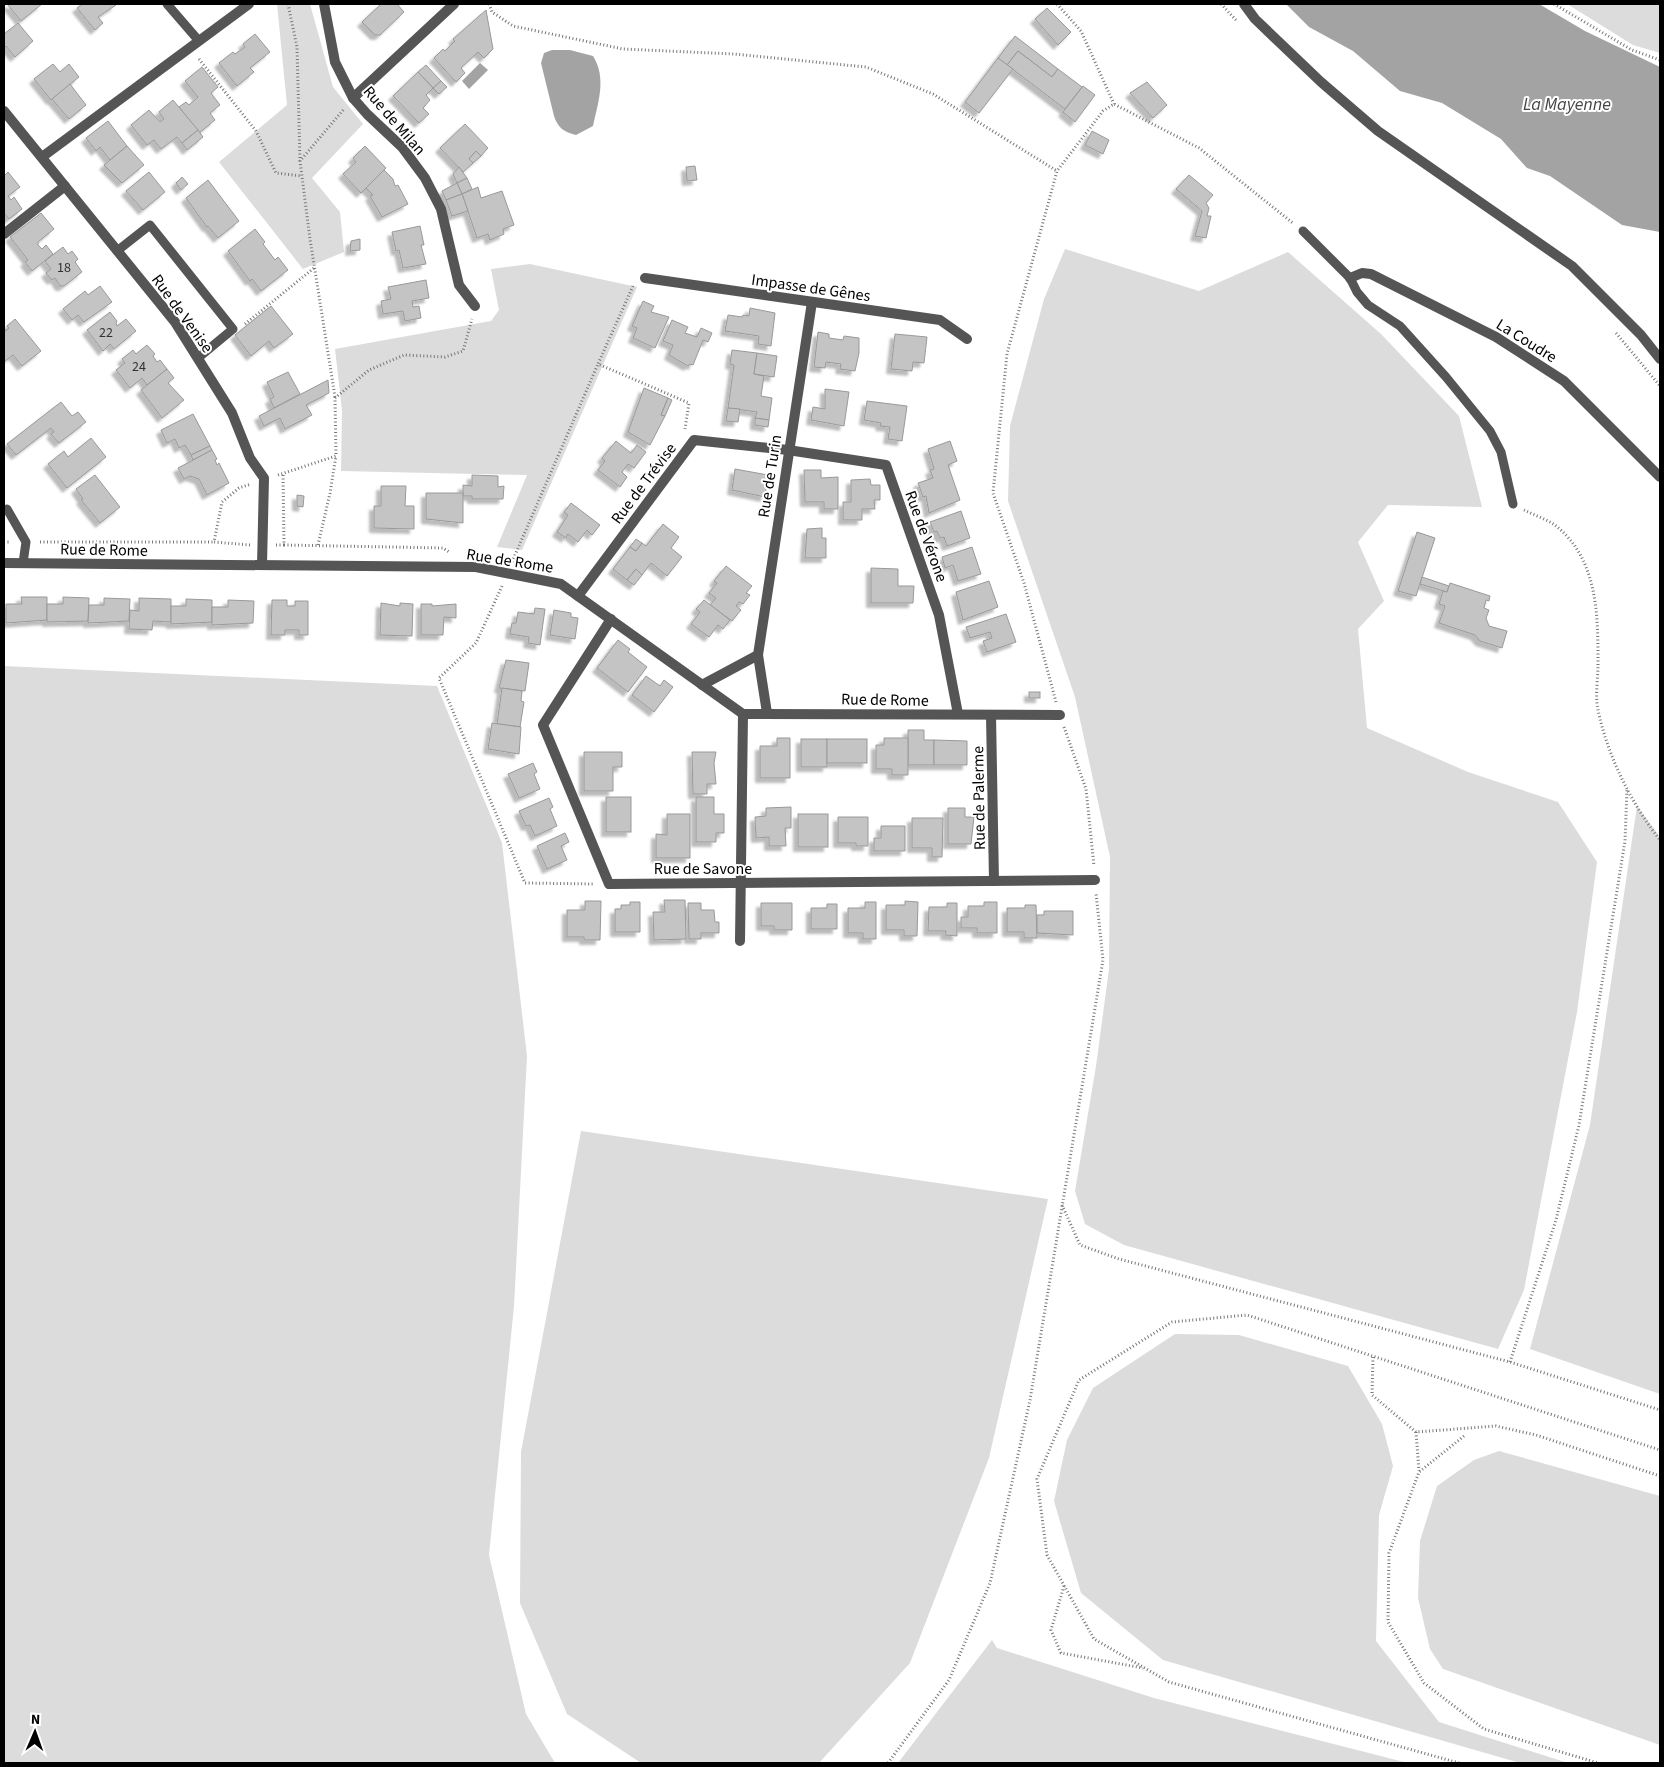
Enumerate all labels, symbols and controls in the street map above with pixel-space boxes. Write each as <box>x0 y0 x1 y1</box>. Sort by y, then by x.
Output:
street label: Rue de Milan <box>358 81 431 160</box>
water label: La Mayenne <box>1523 92 1611 117</box>
house number: 18 <box>57 258 71 278</box>
street label: Impasse de Gênes <box>750 269 872 307</box>
street label: Rue de Venise <box>146 270 218 357</box>
street label: La Coudre <box>1492 314 1561 368</box>
house number: 22 <box>99 323 113 343</box>
house number: 24 <box>132 357 146 377</box>
street label: Rue de Turin <box>753 433 787 519</box>
street label: Rue de Trévise <box>606 438 682 529</box>
street label: Rue de Vérone <box>899 488 953 585</box>
street label: Rue de Rome <box>60 538 148 562</box>
street label: Rue de Rome <box>465 543 555 579</box>
street label: Rue de Rome <box>841 688 929 712</box>
street label: Rue de Palerme <box>967 746 991 850</box>
street label: Rue de Savone <box>654 858 752 880</box>
north arrow <box>10 1707 60 1757</box>
text: N <box>30 1710 40 1730</box>

